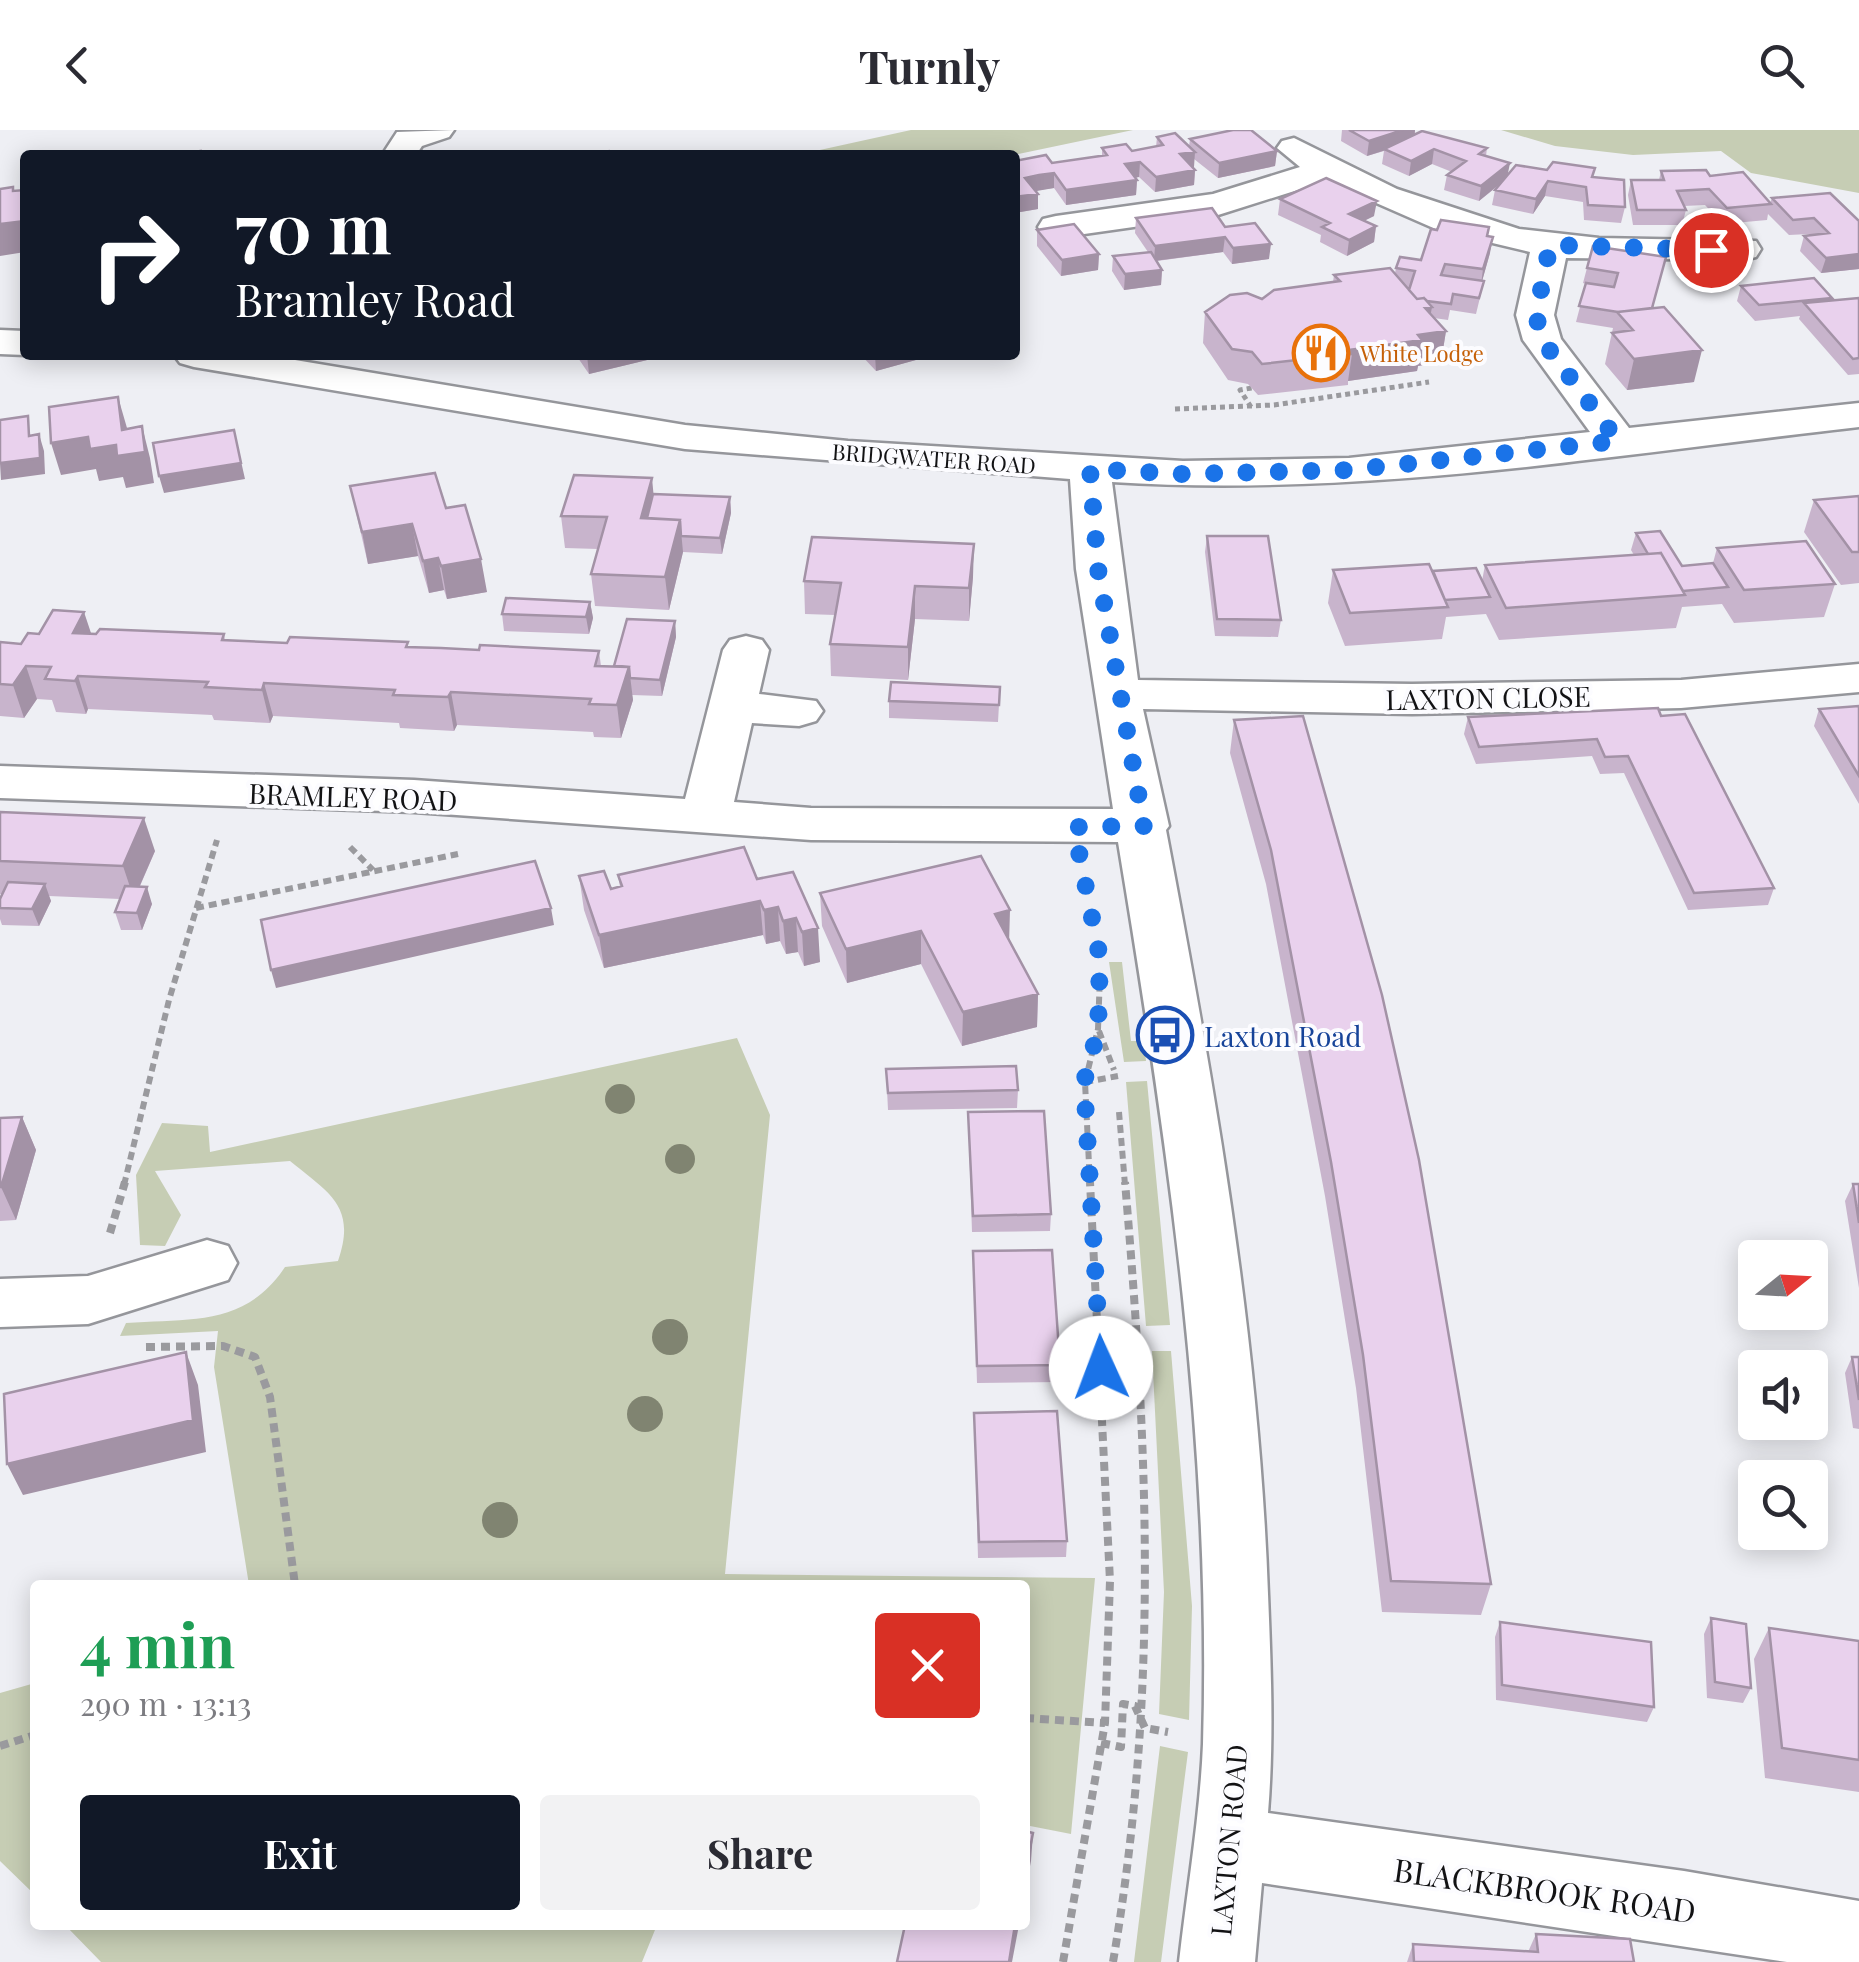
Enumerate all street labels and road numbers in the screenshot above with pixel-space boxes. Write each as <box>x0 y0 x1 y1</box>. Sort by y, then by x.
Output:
street label: BRIDGWATER ROAD <box>831 436 1037 480</box>
street label: LAXTON CLOSE <box>1385 677 1591 717</box>
street label: BRAMLEY ROAD <box>248 774 458 818</box>
street label: LAXTON ROAD <box>1201 1743 1255 1937</box>
street label: BLACKBROOK ROAD <box>1391 1847 1699 1931</box>

